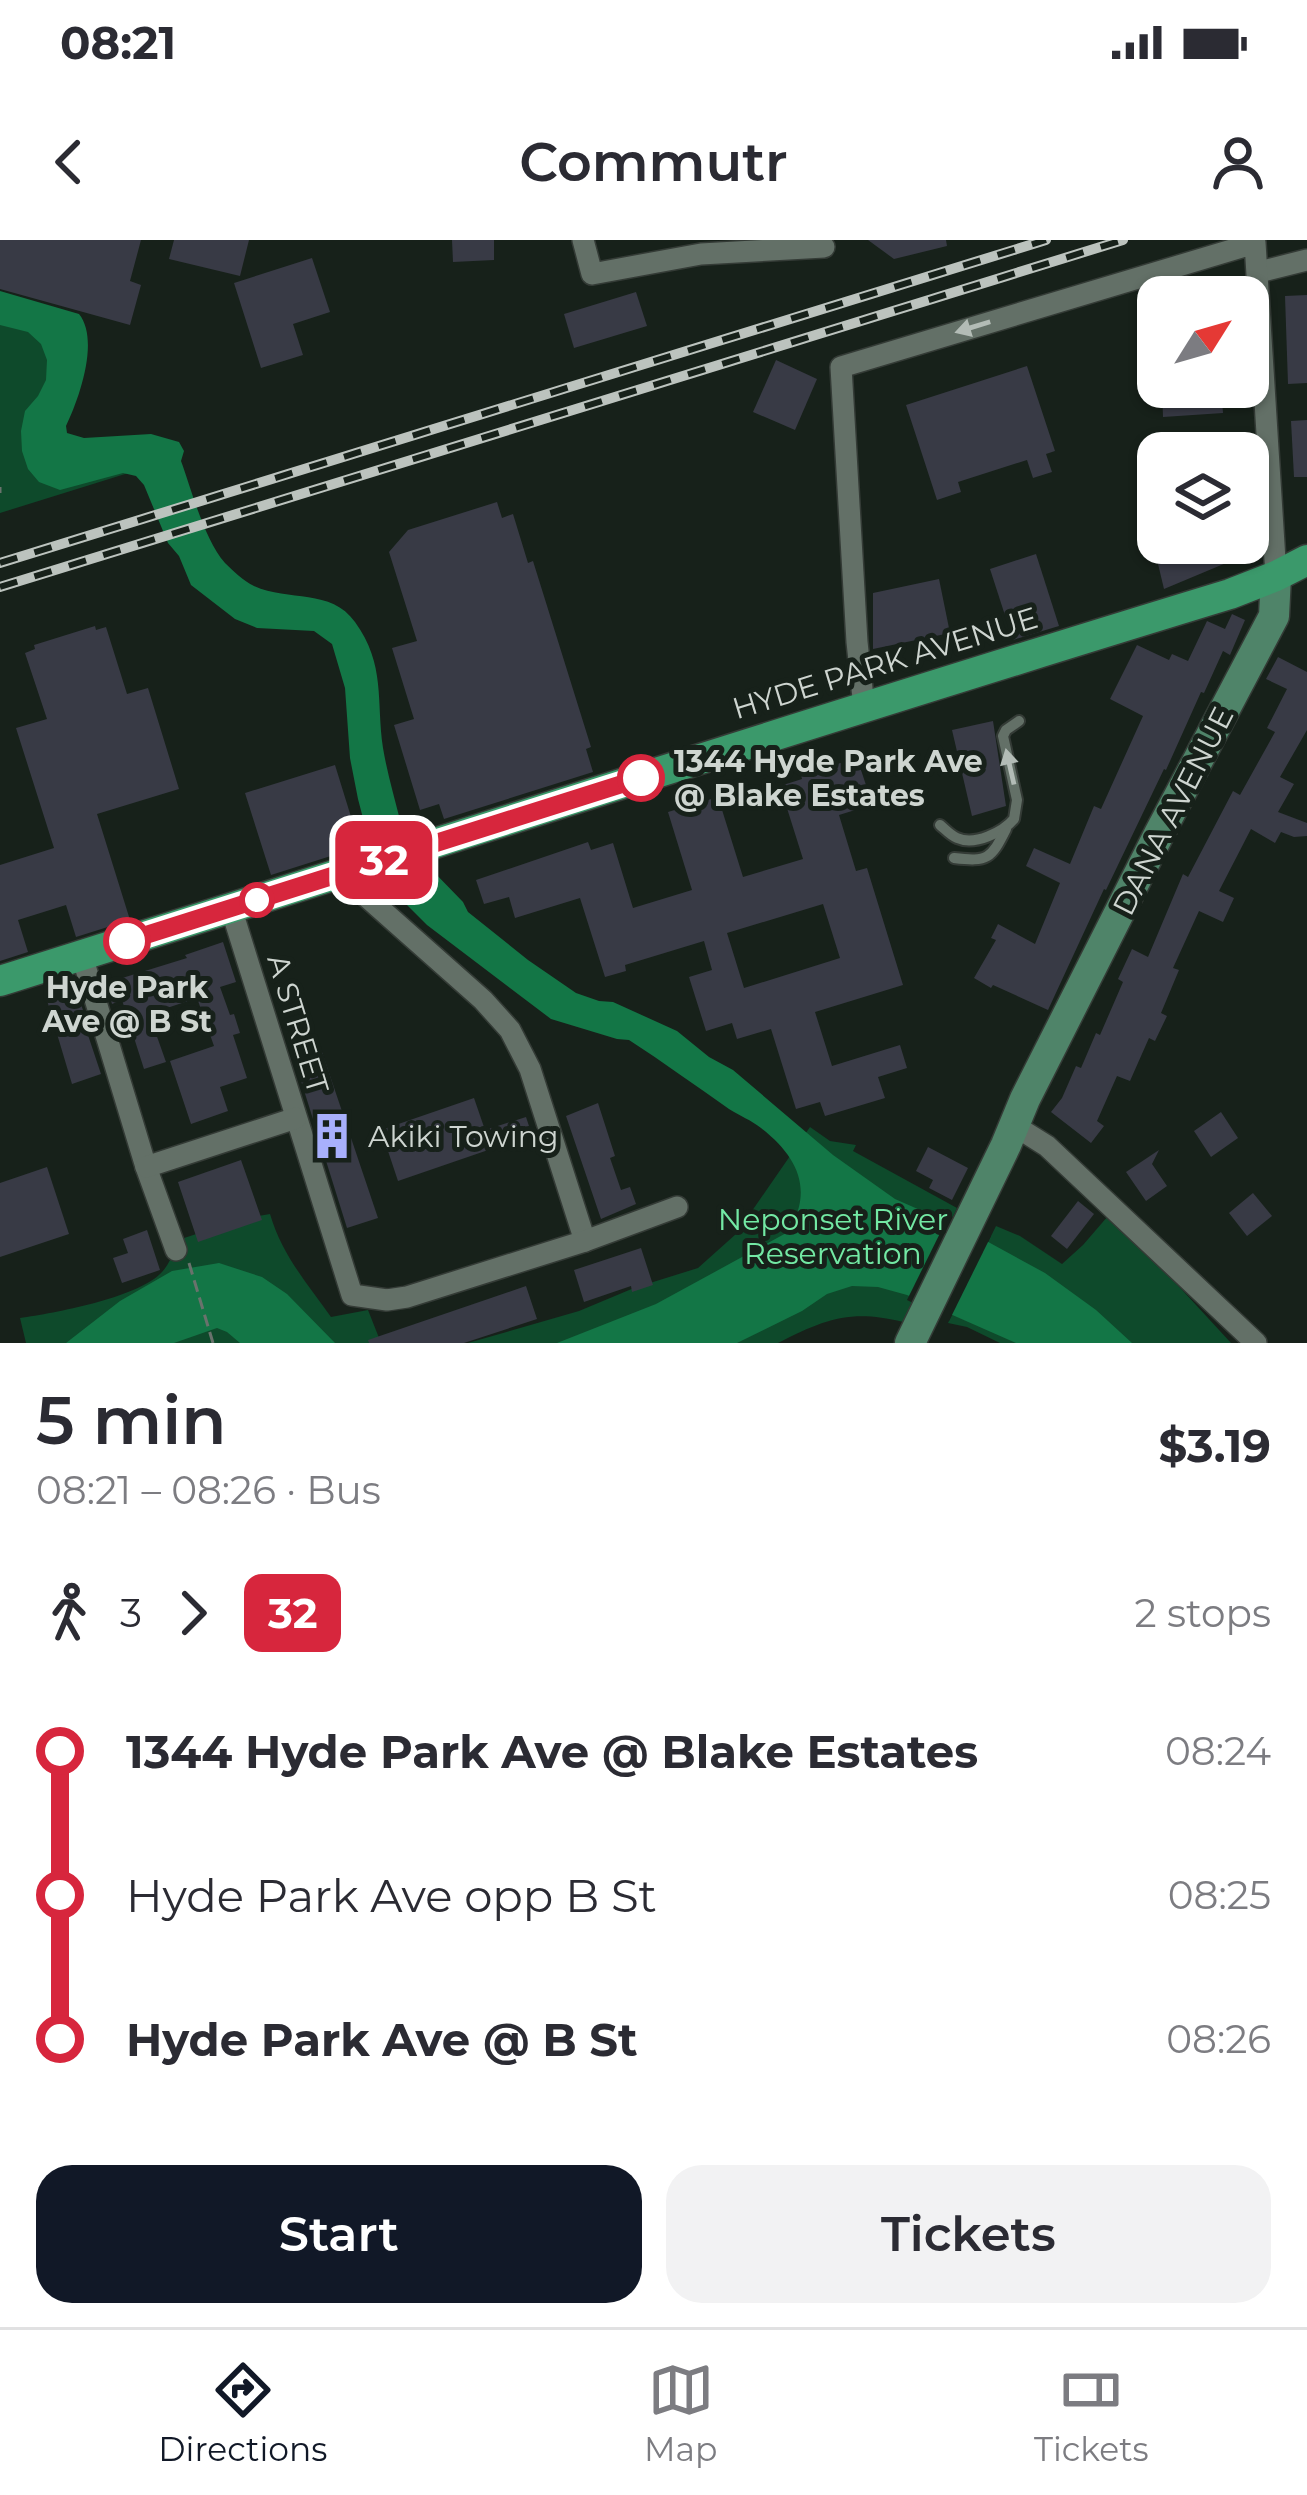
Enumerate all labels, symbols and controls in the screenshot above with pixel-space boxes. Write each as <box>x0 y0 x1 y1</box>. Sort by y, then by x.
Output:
text: 08:21 <box>60 15 176 70</box>
icon: back <box>36 129 102 195</box>
text: Commutr <box>519 129 788 195</box>
icon: person <box>1205 129 1271 195</box>
north arrow <box>1137 276 1269 408</box>
map controls <box>1137 276 1269 564</box>
one-way arrow <box>954 319 991 338</box>
button: layers <box>1137 432 1269 564</box>
street label: HYDE PARK AVENUE <box>728 599 1042 727</box>
street label: DANA AVENUE <box>1105 701 1241 921</box>
place label: 1344 Hyde Park Ave @ Blake Estates <box>674 743 983 814</box>
one-way arrow <box>999 748 1018 786</box>
marker: 1344 Hyde Park Ave @ Blake Estates <box>619 756 663 800</box>
line badge: 32 <box>330 821 438 899</box>
text: 32 <box>359 834 409 886</box>
unlabelled marker <box>241 884 273 916</box>
marker: Hyde Park Ave @ B St <box>105 919 149 963</box>
street label: A STREET <box>259 950 337 1099</box>
place label: Hyde Park Ave @ B St <box>41 969 212 1040</box>
building icon: Akiki Towing <box>307 1111 357 1161</box>
place label: Akiki Towing <box>368 1118 559 1155</box>
park label: Neponset River Reservation <box>718 1201 948 1272</box>
text: 5 min <box>36 1380 227 1461</box>
text: $3.19 <box>1158 1418 1271 1473</box>
text: 08:21 – 08:26 · Bus <box>36 1466 381 1514</box>
icon: walk <box>36 1580 102 1646</box>
icon: forward <box>160 1580 226 1646</box>
text: 32 <box>268 1587 317 1639</box>
text: 3 <box>120 1589 142 1637</box>
text: 2 stops <box>1135 1589 1271 1637</box>
text: 1344 Hyde Park Ave @ Blake Estates <box>126 1724 978 1779</box>
text: 08:24 <box>1165 1727 1271 1775</box>
text: Hyde Park Ave opp B St <box>126 1868 657 1923</box>
text: 08:25 <box>1168 1871 1271 1919</box>
text: Hyde Park Ave @ B St <box>126 2012 638 2067</box>
text: 08:26 <box>1166 2015 1271 2063</box>
button: Start <box>36 2165 642 2303</box>
button: Tickets <box>666 2165 1271 2303</box>
tab: Directions <box>158 2357 327 2469</box>
tab: Map <box>644 2357 717 2469</box>
tab: Tickets <box>1034 2357 1149 2469</box>

